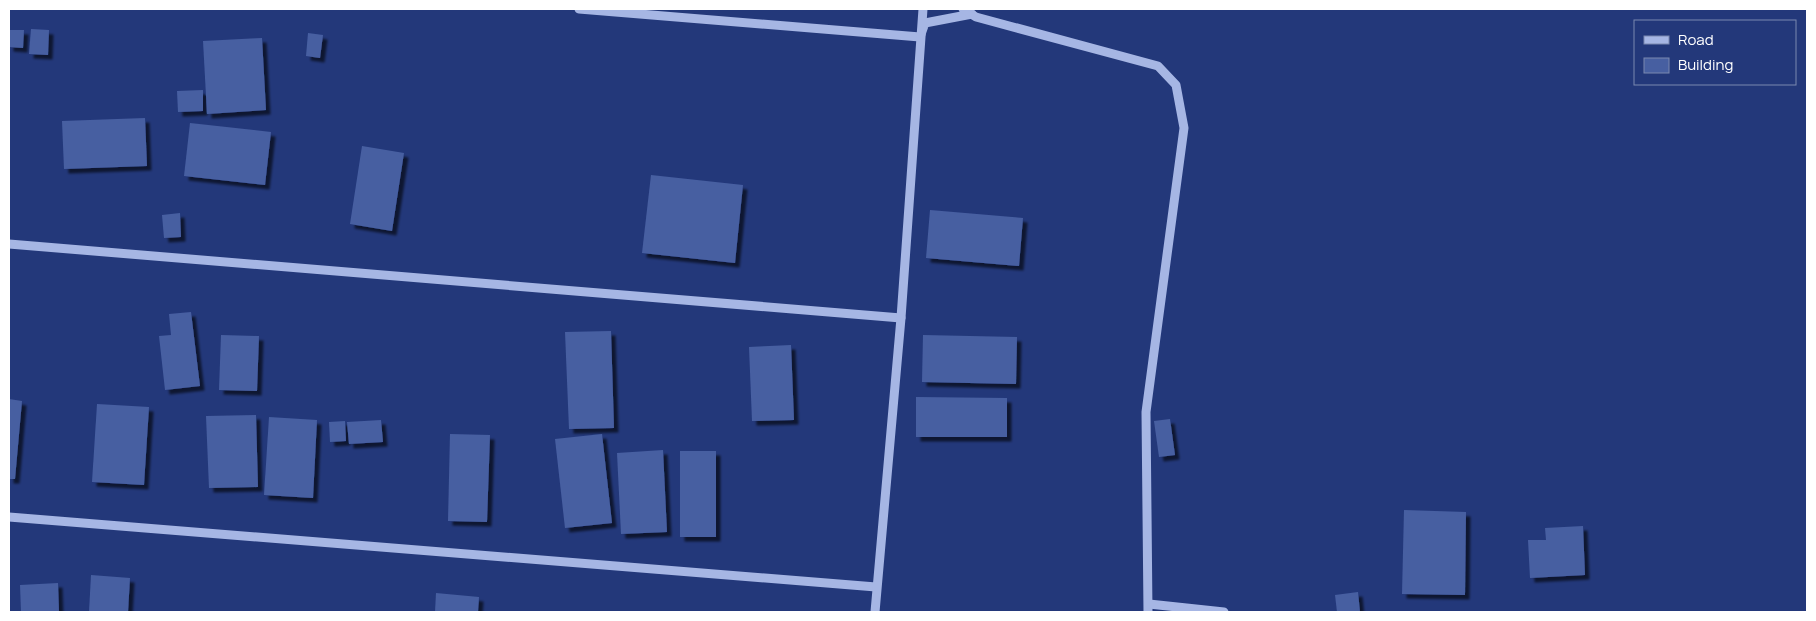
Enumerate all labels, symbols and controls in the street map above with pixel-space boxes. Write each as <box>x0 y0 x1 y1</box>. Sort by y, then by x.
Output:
legend <box>1634 20 1796 85</box>
text: Road <box>1678 29 1714 50</box>
text: Building <box>1678 54 1733 75</box>

